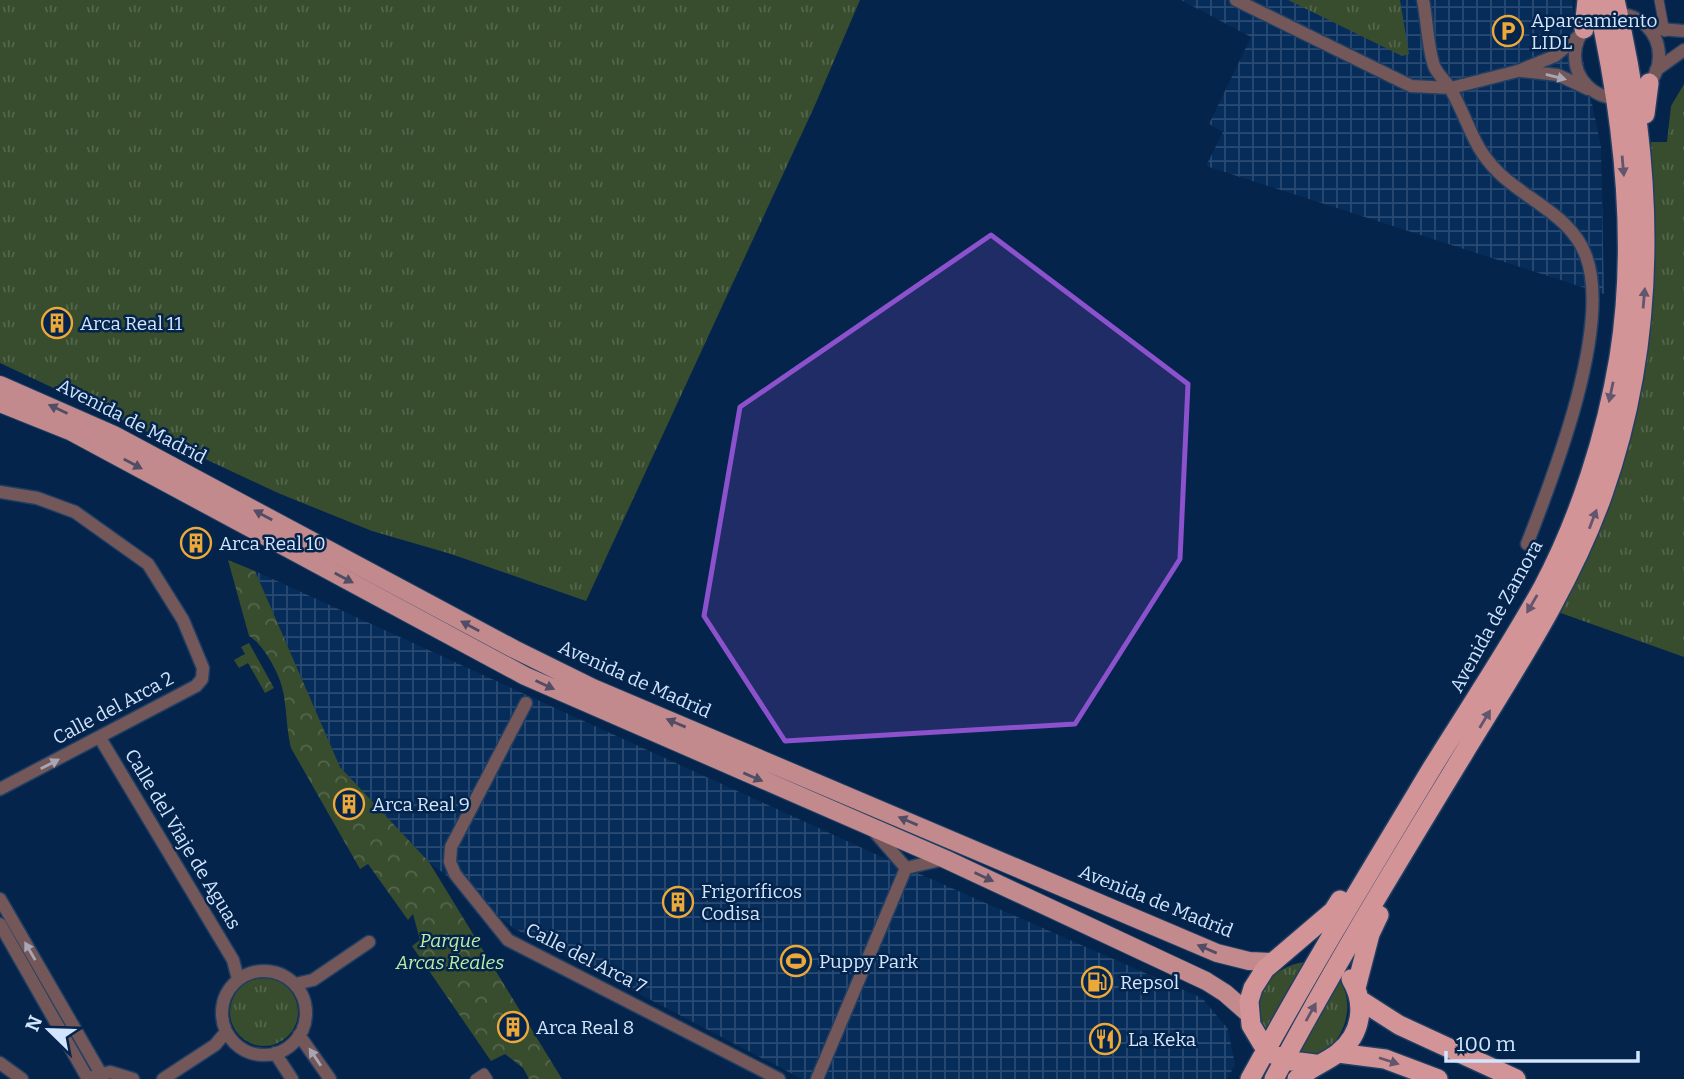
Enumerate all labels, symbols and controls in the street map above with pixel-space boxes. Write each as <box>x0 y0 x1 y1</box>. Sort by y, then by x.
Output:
place label: Aparcamiento LIDL <box>1531 9 1657 54</box>
parking icon: Aparcamiento LIDL <box>1491 14 1525 48</box>
one-way arrow <box>1545 72 1567 83</box>
one-way arrow <box>1618 155 1629 177</box>
one-way arrow <box>1639 287 1650 309</box>
building icon: Arca Real 11 <box>40 306 74 340</box>
place label: Arca Real 11 <box>80 312 182 335</box>
street label: Avenida de Madrid <box>54 373 210 469</box>
one-way arrow <box>1606 381 1617 403</box>
one-way arrow <box>48 403 68 414</box>
one-way arrow <box>123 458 143 469</box>
one-way arrow <box>1588 508 1599 529</box>
one-way arrow <box>253 509 273 520</box>
building icon: Arca Real 10 <box>179 526 213 560</box>
place label: Arca Real 10 <box>219 532 326 555</box>
street label: Avenida de Zamora <box>1445 535 1548 696</box>
one-way arrow <box>334 572 354 584</box>
one-way arrow <box>1526 595 1539 614</box>
one-way arrow <box>460 620 480 631</box>
street label: Avenida de Madrid <box>555 635 715 723</box>
street label: Calle del Arca 2 <box>49 667 177 749</box>
one-way arrow <box>534 680 555 691</box>
one-way arrow <box>1479 709 1492 728</box>
one-way arrow <box>665 717 686 728</box>
street label: Calle del Viaje de Aguas <box>120 745 246 933</box>
one-way arrow <box>40 758 60 769</box>
one-way arrow <box>743 771 763 783</box>
building icon: Arca Real 9 <box>332 787 366 821</box>
place label: Arca Real 9 <box>372 793 470 816</box>
one-way arrow <box>897 816 918 827</box>
street label: Avenida de Madrid <box>1076 860 1236 942</box>
one-way arrow <box>974 871 994 883</box>
place label: Frigoríficos Codisa <box>701 880 802 925</box>
building icon: Frigoríficos Codisa <box>661 885 695 919</box>
street label: Calle del Arca 7 <box>522 918 651 999</box>
park label: Parque Arcas Reales <box>395 929 504 974</box>
one-way arrow <box>24 941 36 960</box>
one-way arrow <box>1197 943 1217 955</box>
sports icon: Puppy Park <box>779 944 813 978</box>
place label: Puppy Park <box>819 950 918 973</box>
fuel station icon: Repsol <box>1080 965 1114 999</box>
place label: Repsol <box>1120 971 1179 994</box>
north arrow <box>14 995 84 1065</box>
one-way arrow <box>1305 1003 1317 1022</box>
building icon: Arca Real 8 <box>496 1010 530 1044</box>
text: N <box>20 1012 47 1035</box>
place label: Arca Real 8 <box>536 1016 634 1039</box>
scale bar <box>1446 1020 1638 1064</box>
restaurant icon: La Keka <box>1088 1022 1122 1056</box>
place label: La Keka <box>1128 1028 1197 1051</box>
text: 100 m <box>1456 1031 1516 1057</box>
one-way arrow <box>308 1048 322 1066</box>
one-way arrow <box>1379 1056 1400 1067</box>

